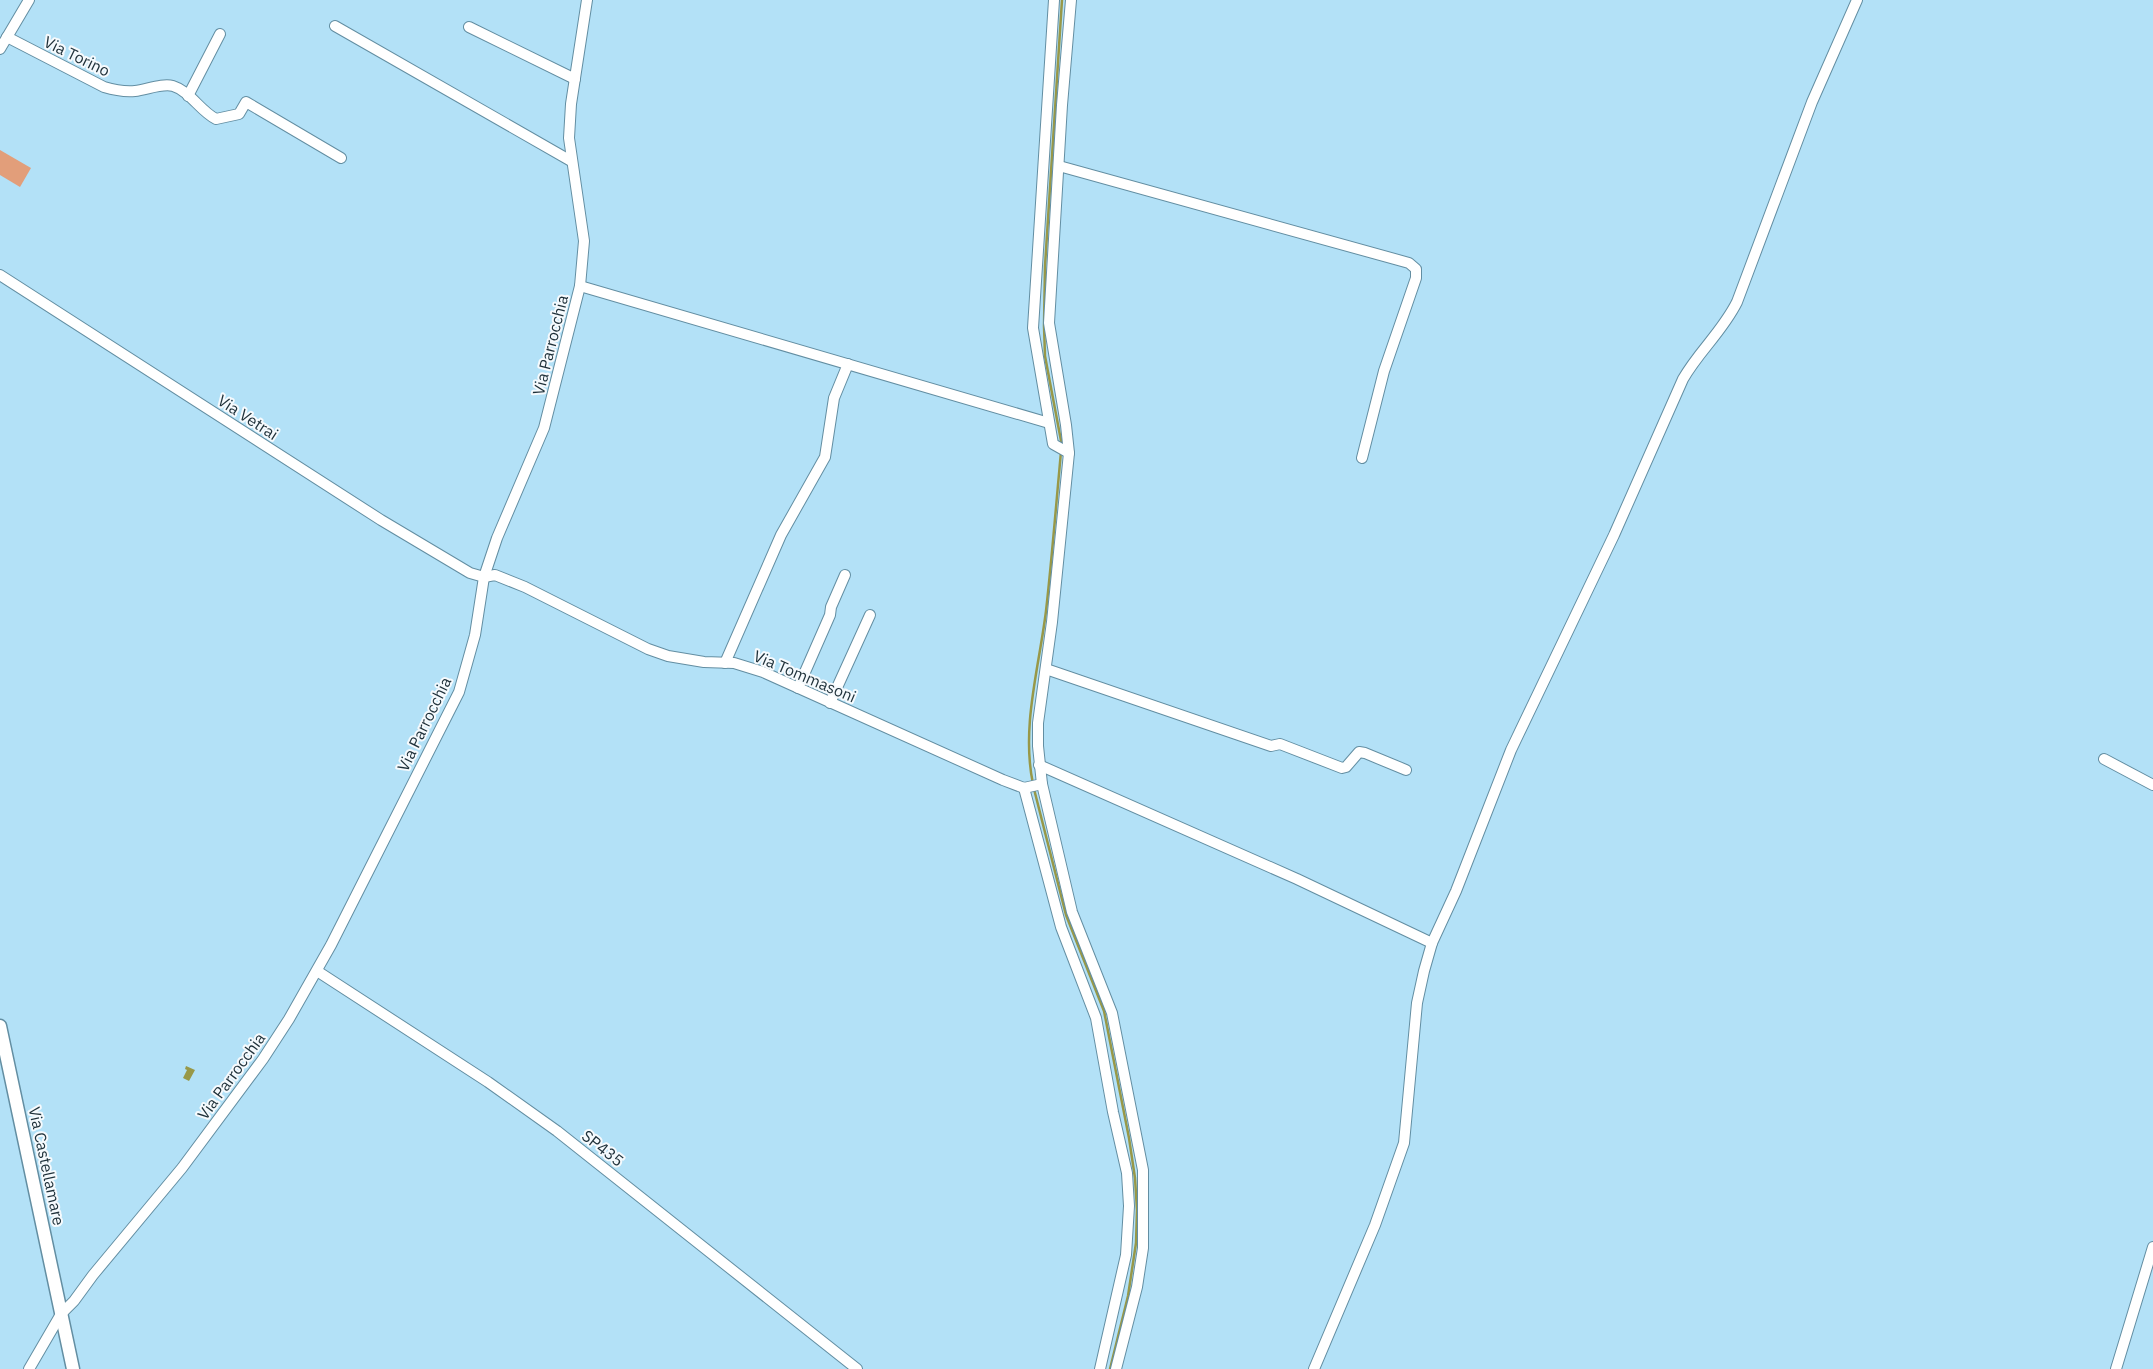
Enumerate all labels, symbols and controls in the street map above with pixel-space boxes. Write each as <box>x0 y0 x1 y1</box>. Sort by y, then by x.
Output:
street label: Via Torino <box>41 31 113 81</box>
street label: Via Parrocchia <box>528 292 572 397</box>
street label: Via Vetrai <box>214 390 282 444</box>
street label: Via Tommasoni <box>751 645 859 707</box>
street label: Via Parrocchia <box>393 673 456 774</box>
street label: Via Parrocchia <box>193 1028 269 1123</box>
street label: Via Castellamare <box>25 1105 69 1227</box>
street label: SP435 <box>578 1125 628 1171</box>

